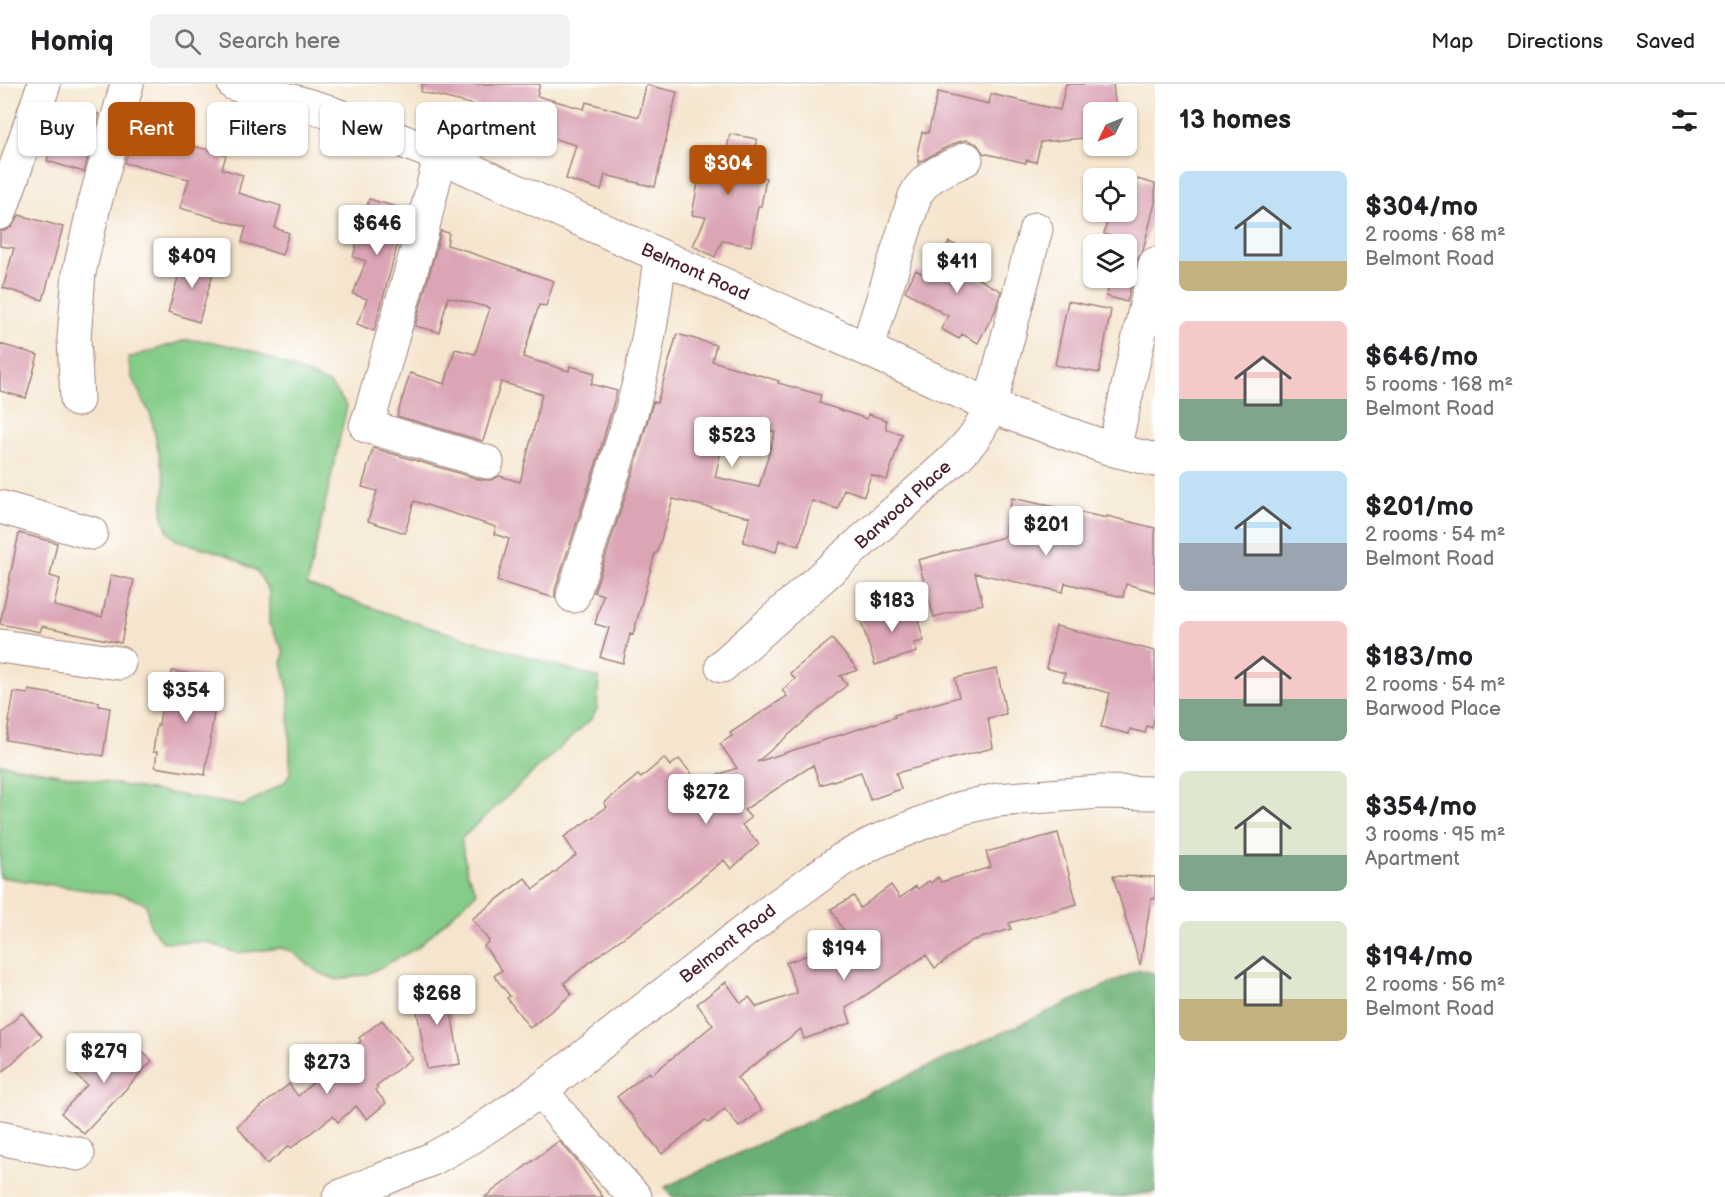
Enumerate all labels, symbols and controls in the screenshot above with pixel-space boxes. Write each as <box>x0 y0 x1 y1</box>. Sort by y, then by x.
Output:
search box <box>150 14 570 68</box>
text: Homiq <box>30 25 114 58</box>
icon: search <box>171 25 204 58</box>
text: Search here <box>219 28 340 55</box>
text: Map <box>1431 29 1474 54</box>
text: Directions <box>1507 29 1603 54</box>
text: Saved <box>1636 29 1695 54</box>
chip: Buy <box>18 102 96 156</box>
chip: Rent <box>108 102 195 156</box>
chip: Filters <box>207 102 308 156</box>
chip: New <box>320 102 404 156</box>
chip: Apartment <box>416 102 557 156</box>
north arrow <box>1083 102 1137 156</box>
map controls <box>1083 102 1137 288</box>
icon: filters <box>1668 104 1701 137</box>
text: 13 homes <box>1179 105 1291 136</box>
pin: $304 <box>692 145 764 196</box>
text: $304 <box>703 152 753 176</box>
button: locate <box>1083 168 1137 222</box>
text: $304/mo <box>1365 192 1478 223</box>
icon: home <box>1227 195 1299 267</box>
pin: $646 <box>341 205 413 256</box>
text: $646 <box>352 212 402 236</box>
text: 2 rooms · 68 m² <box>1365 223 1506 247</box>
button: layers <box>1083 234 1137 288</box>
pin: $409 <box>156 238 228 289</box>
street label: Belmont Road <box>638 239 752 305</box>
pin: $411 <box>921 243 993 294</box>
text: $409 <box>167 245 217 269</box>
text: Belmont Road <box>1365 247 1494 271</box>
text: $411 <box>936 250 978 274</box>
text: $646/mo <box>1365 342 1478 373</box>
icon: home <box>1227 345 1299 417</box>
text: 5 rooms · 168 m² <box>1365 373 1513 397</box>
text: Belmont Road <box>1365 397 1494 421</box>
pin: $523 <box>696 417 768 468</box>
text: $523 <box>708 424 756 448</box>
street label: Barwood Place <box>851 456 956 554</box>
text: $201/mo <box>1365 492 1474 523</box>
icon: home <box>1227 495 1299 567</box>
pin: $201 <box>1010 506 1082 557</box>
text: $201 <box>1023 513 1069 537</box>
text: 2 rooms · 54 m² <box>1365 523 1505 547</box>
text: Belmont Road <box>1365 547 1494 571</box>
pin: $183 <box>856 582 928 633</box>
text: $183 <box>869 589 915 613</box>
text: $183/mo <box>1365 642 1473 673</box>
icon: home <box>1227 645 1299 717</box>
pin: $354 <box>150 672 222 723</box>
text: 2 rooms · 54 m² <box>1365 673 1505 697</box>
text: $354 <box>162 679 210 703</box>
text: Barwood Place <box>1365 697 1501 721</box>
pin: $272 <box>670 774 742 825</box>
text: $272 <box>682 781 730 805</box>
text: $354/mo <box>1365 792 1477 823</box>
icon: home <box>1227 795 1299 867</box>
text: 3 rooms · 95 m² <box>1365 823 1505 847</box>
text: Apartment <box>1365 847 1460 871</box>
street label: Belmont Road <box>676 900 780 988</box>
pin: $194 <box>808 930 880 981</box>
text: $194 <box>821 937 867 961</box>
text: $194/mo <box>1365 942 1473 973</box>
icon: home <box>1227 945 1299 1017</box>
text: 2 rooms · 56 m² <box>1365 973 1505 997</box>
pin: $268 <box>401 975 473 1026</box>
text: $268 <box>412 982 462 1006</box>
text: Belmont Road <box>1365 997 1494 1021</box>
pin: $279 <box>68 1033 140 1084</box>
text: $279 <box>80 1040 128 1064</box>
pin: $273 <box>291 1044 363 1095</box>
text: $273 <box>303 1051 351 1075</box>

